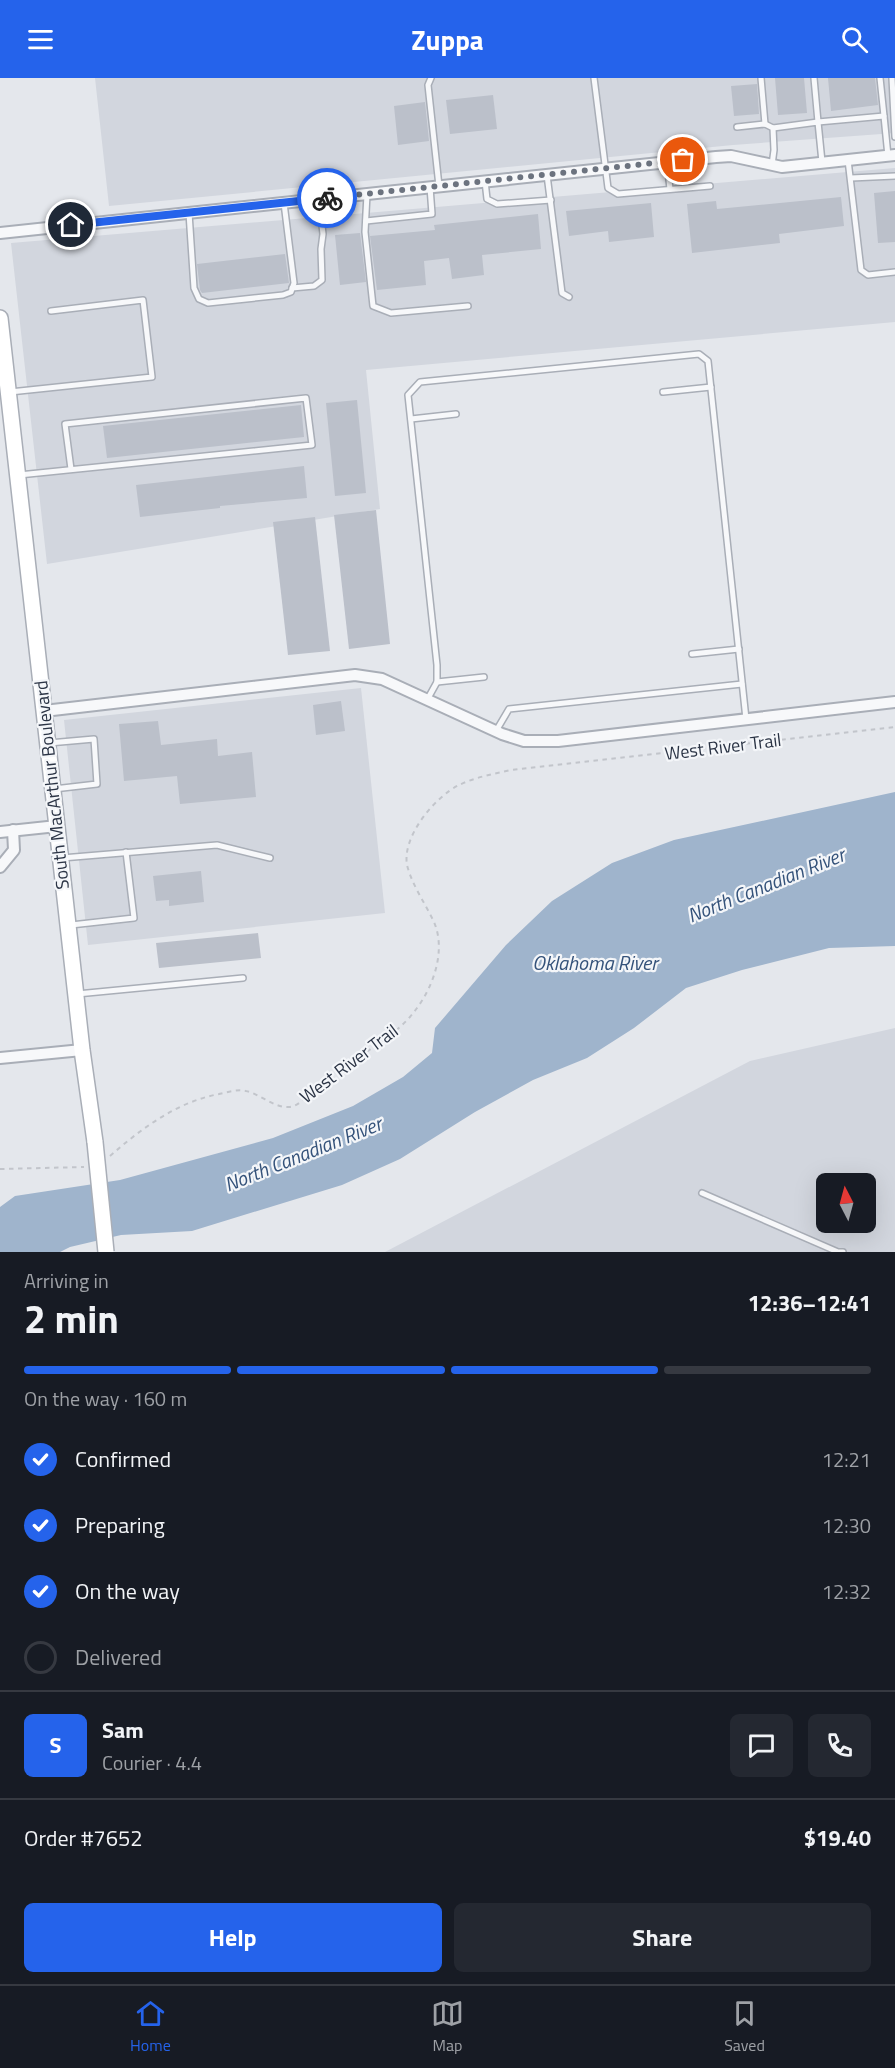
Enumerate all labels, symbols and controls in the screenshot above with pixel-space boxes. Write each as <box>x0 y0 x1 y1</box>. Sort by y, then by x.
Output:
text: Zuppa <box>411 19 484 60</box>
icon: menu <box>24 23 57 56</box>
icon: search <box>838 23 871 56</box>
pin <box>657 134 708 185</box>
icon: bag <box>666 143 699 176</box>
courier <box>297 168 357 228</box>
icon: bike <box>311 182 344 215</box>
pin <box>45 199 96 250</box>
icon: home <box>54 208 87 241</box>
street label: South MacArthur Boulevard <box>27 679 76 891</box>
street label: West River Trail <box>663 726 783 767</box>
water label: North Canadian River <box>682 838 852 930</box>
water label: Oklahoma River <box>532 947 660 978</box>
street label: West River Trail <box>294 1017 404 1110</box>
water label: North Canadian River <box>219 1107 389 1199</box>
north arrow <box>816 1173 876 1233</box>
map controls <box>816 1173 876 1233</box>
text: Arriving in <box>24 1265 109 1296</box>
text: 12:36–12:41 <box>748 1286 871 1320</box>
text: 2 min <box>24 1289 119 1348</box>
text: On the way · 160 m <box>24 1383 187 1414</box>
text: Confirmed <box>75 1442 171 1476</box>
icon: check <box>24 1443 57 1476</box>
text: 12:21 <box>822 1444 871 1475</box>
text: Preparing <box>75 1508 165 1542</box>
icon: check <box>24 1509 57 1542</box>
text: 12:30 <box>822 1510 871 1541</box>
text: On the way <box>75 1574 180 1608</box>
icon: check <box>24 1575 57 1608</box>
text: 12:32 <box>822 1576 871 1607</box>
text: Delivered <box>75 1640 162 1674</box>
text: Sam <box>102 1713 144 1747</box>
button: chat <box>730 1714 793 1777</box>
button: phone <box>808 1714 871 1777</box>
text: S <box>50 1728 61 1762</box>
text: Courier · 4.4 <box>102 1747 202 1778</box>
text: Order #7652 <box>24 1821 143 1855</box>
text: $19.40 <box>804 1821 871 1855</box>
button: Help <box>24 1903 442 1972</box>
button: Share <box>454 1903 871 1972</box>
tab: Home <box>130 1997 171 2057</box>
tab: Map <box>431 1997 464 2057</box>
tab: Saved <box>724 1997 765 2057</box>

